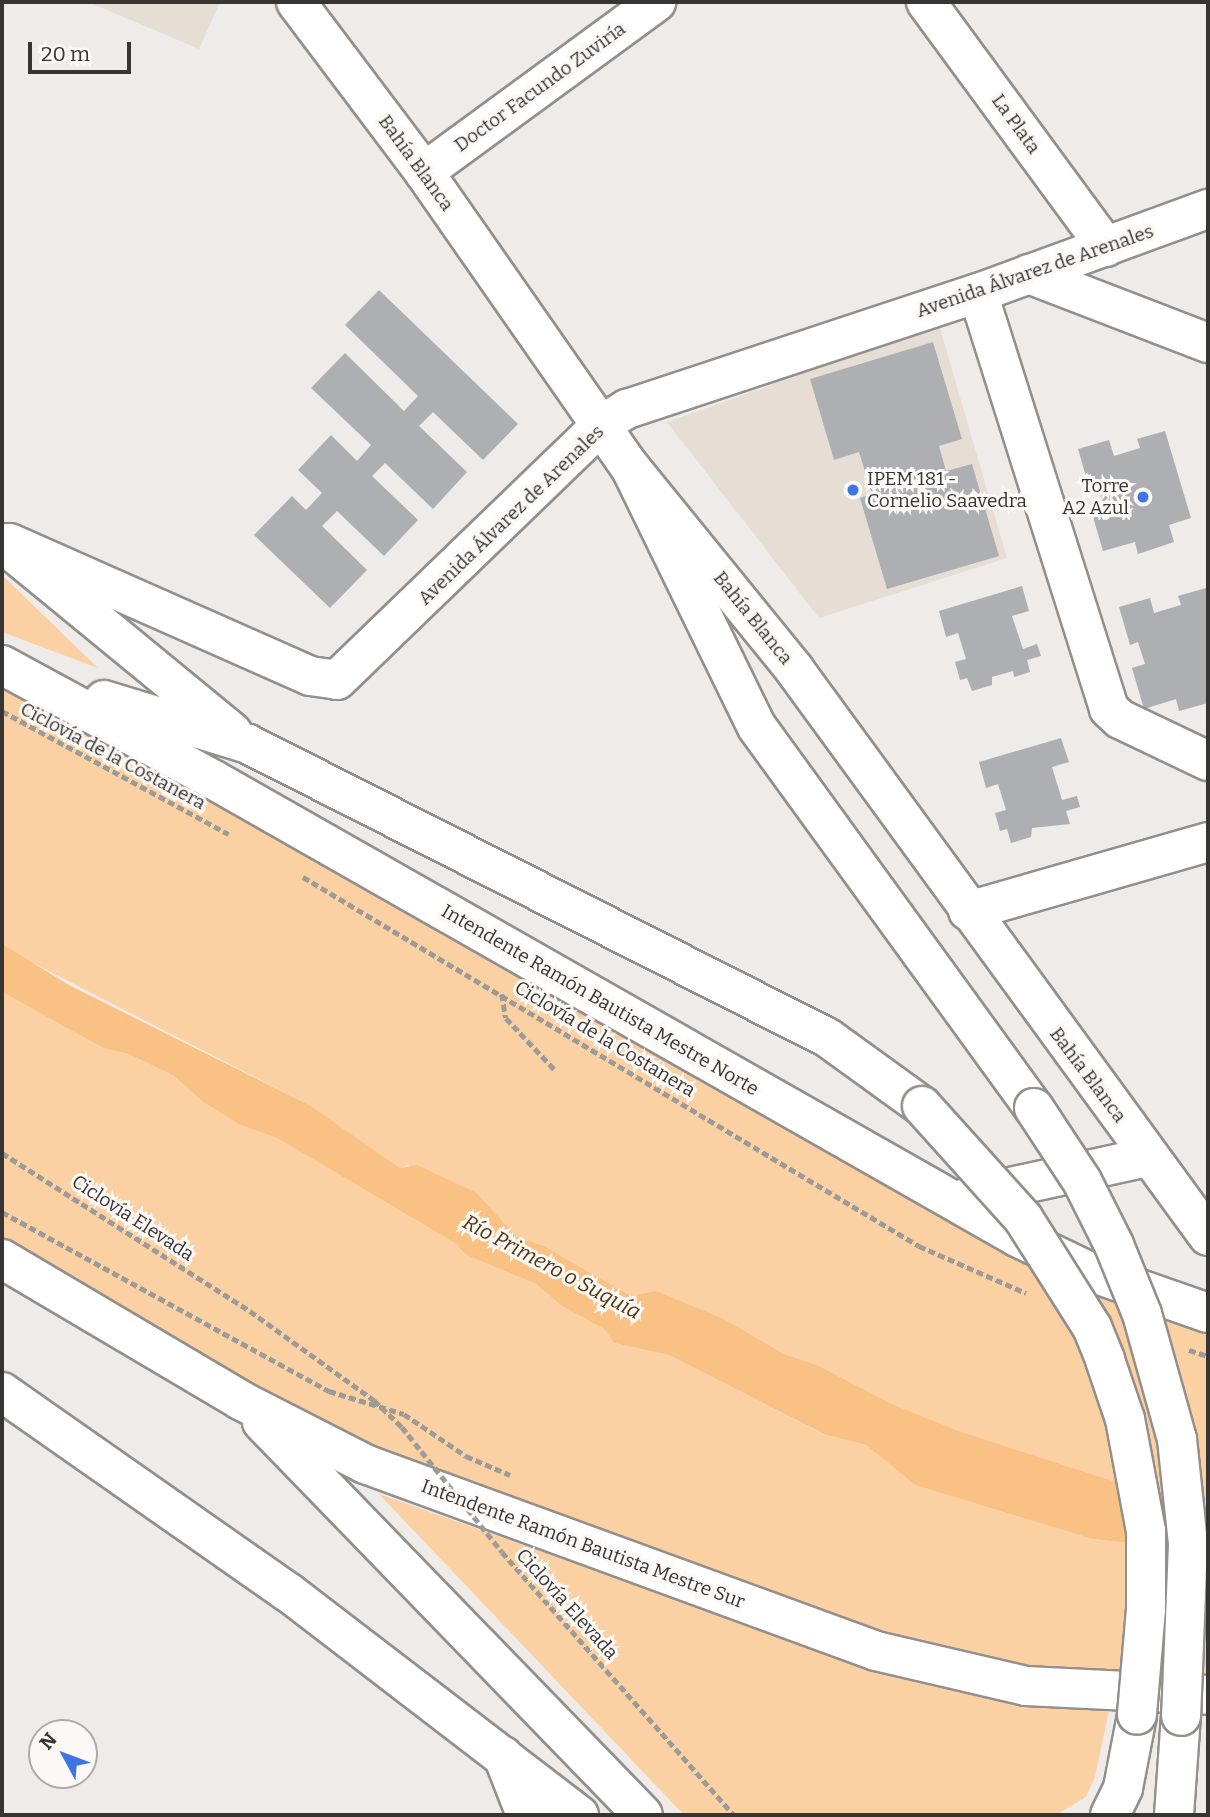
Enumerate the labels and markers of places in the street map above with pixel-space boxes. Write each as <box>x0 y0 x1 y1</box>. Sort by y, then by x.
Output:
place label: IPEM 181 - Cornelio Saavedra <box>867 468 1027 512</box>
place label: Torre A2 Azul <box>1062 475 1129 519</box>
marker: IPEM 181 - Cornelio Saavedra <box>845 482 861 498</box>
marker: Torre A2 Azul <box>1135 489 1151 505</box>

